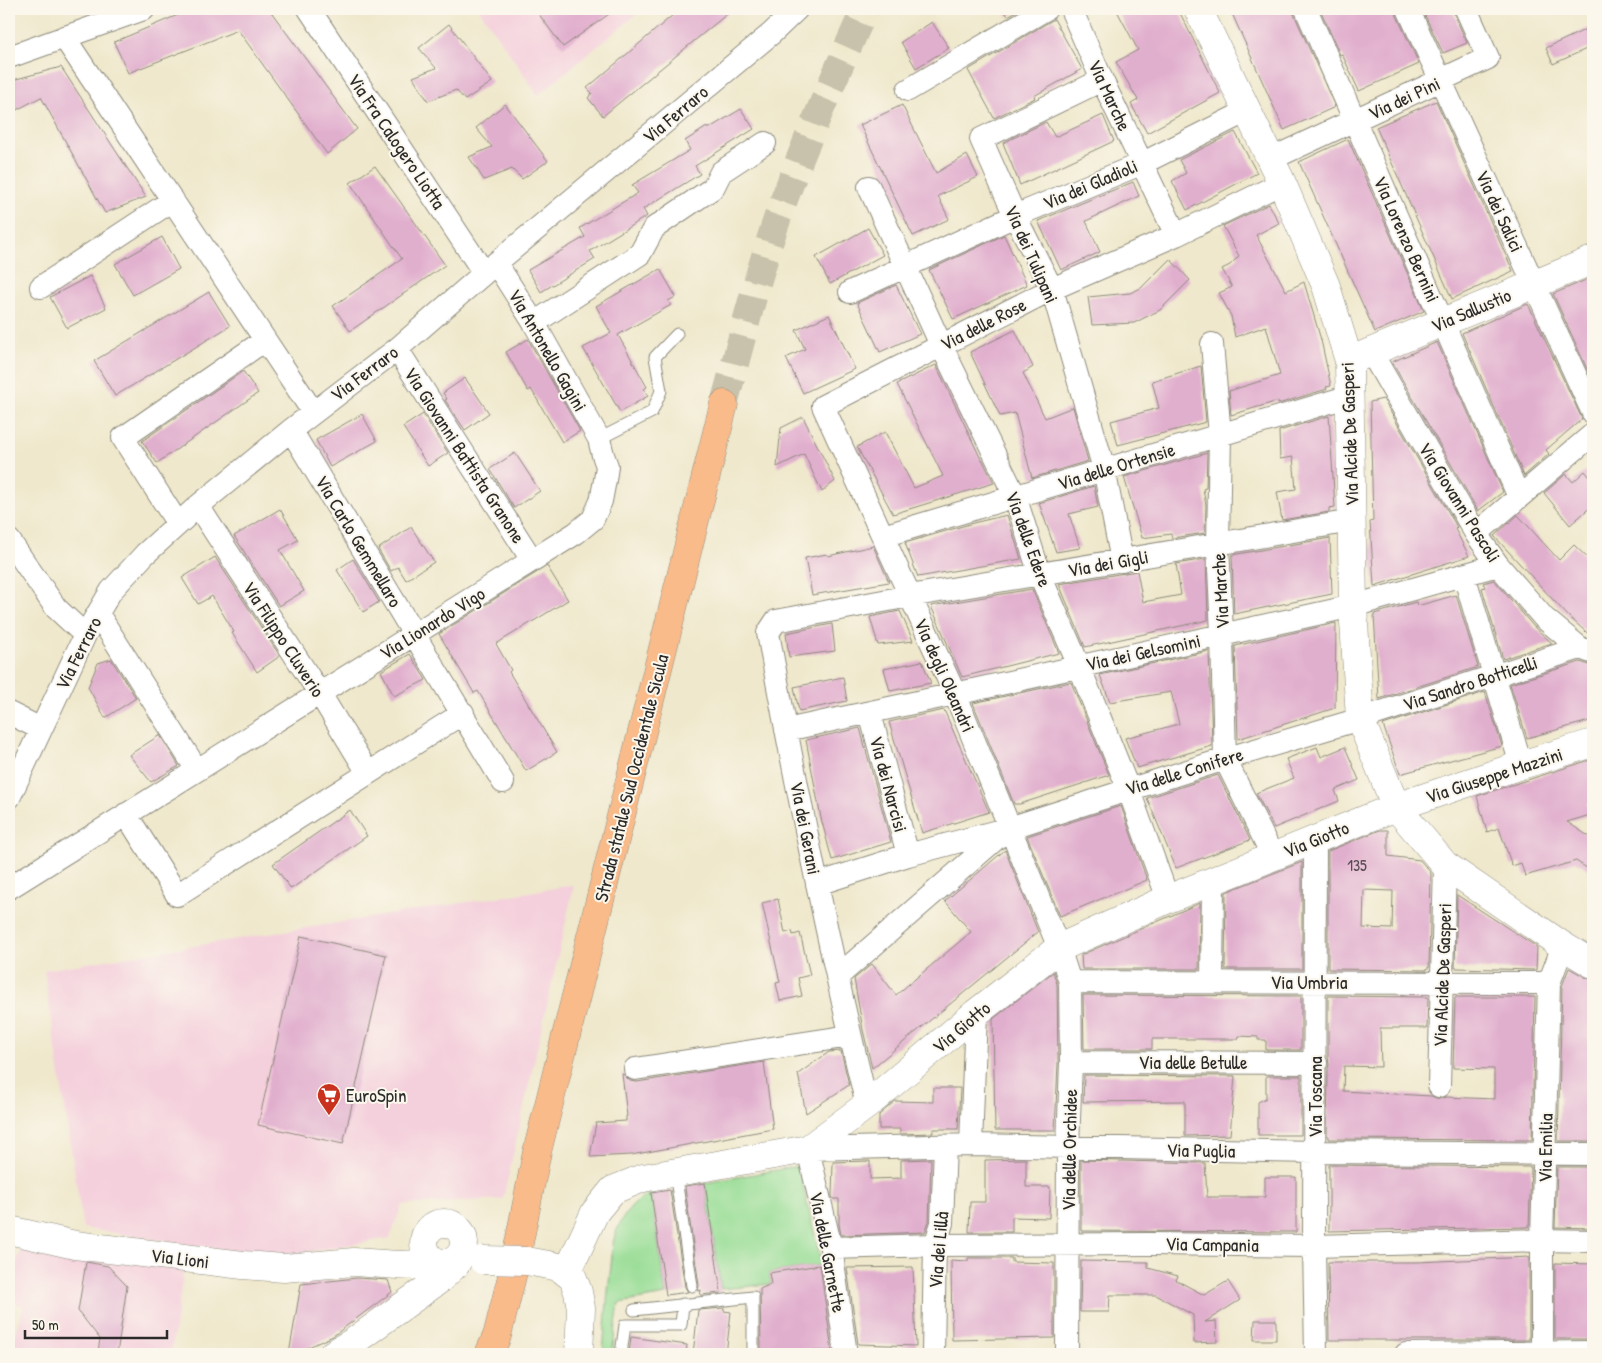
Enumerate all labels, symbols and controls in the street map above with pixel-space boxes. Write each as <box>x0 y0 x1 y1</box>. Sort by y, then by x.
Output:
street label: Via Marche <box>1082 55 1138 135</box>
street label: Via Fra Calogero Liotta <box>342 68 452 214</box>
street label: Via dei Pini <box>1364 70 1444 126</box>
street label: Via Ferraro <box>637 79 714 149</box>
street label: Via dei Gladioli <box>1039 152 1141 216</box>
street label: Via dei Salici <box>1470 166 1530 256</box>
street label: Via Lorenzo Bernini <box>1368 172 1446 306</box>
street label: Via dei Tulipani <box>999 201 1065 307</box>
street label: Via Sallustio <box>1427 281 1515 338</box>
street label: Via Antonello Gagini <box>502 284 594 416</box>
street label: Via delle Rose <box>936 291 1031 357</box>
street label: Via Ferraro <box>325 339 403 407</box>
street label: Via Giovanni Battista Granone <box>398 362 532 548</box>
street label: Via Alcide De Gasperi <box>1333 362 1365 506</box>
street label: Via delle Ortensie <box>1054 436 1178 496</box>
street label: Via Giovanni Pascoli <box>1413 437 1507 567</box>
street label: Via Carlo Gemmellaro <box>309 470 409 612</box>
street label: Via delle Edere <box>1000 488 1058 591</box>
street label: Via dei Gigli <box>1066 543 1150 583</box>
street label: Via Marche <box>1205 552 1235 629</box>
street label: Via Filippo Cluverio <box>237 576 331 702</box>
street label: Via Lionardo Vigo <box>374 580 490 666</box>
street label: Via Ferraro <box>49 612 108 694</box>
street label: Via degli Oleandri <box>908 614 982 736</box>
street label: Via dei Gelsomini <box>1083 627 1203 677</box>
street label: Via Sandro Botticelli <box>1399 649 1541 717</box>
street label: Strada statale Sud Occidentale Sicula <box>588 651 674 904</box>
street label: Via dei Narcisi <box>864 733 914 835</box>
street label: Via delle Conifere <box>1122 741 1247 801</box>
street label: Via Giuseppe Mazzini <box>1422 741 1566 809</box>
street label: Via dei Gerani <box>784 779 828 877</box>
street label: Via Giotto <box>1279 814 1353 864</box>
house number: 135 <box>1347 854 1367 876</box>
street label: Via Alcide De Gasperi <box>1426 903 1458 1047</box>
street label: Via Umbria <box>1271 969 1348 995</box>
street label: Via Giotto <box>926 995 996 1059</box>
street label: Via delle Betulle <box>1139 1049 1248 1075</box>
street label: Via Toscana <box>1302 1056 1328 1138</box>
supermarket icon: EuroSpin <box>316 1082 342 1116</box>
place label: EuroSpin <box>346 1082 407 1108</box>
street label: Via delle Orchidee <box>1055 1088 1083 1211</box>
street label: Via Emilia <box>1531 1113 1559 1183</box>
street label: Via Puglia <box>1166 1136 1236 1164</box>
street label: Via delle Garnette <box>804 1189 853 1315</box>
street label: Via dei Lillà <box>922 1210 954 1290</box>
street label: Via Campania <box>1165 1230 1259 1258</box>
street label: Via Lioni <box>149 1242 211 1274</box>
scale bar <box>25 1308 168 1340</box>
text: 50 m <box>32 1314 59 1335</box>

